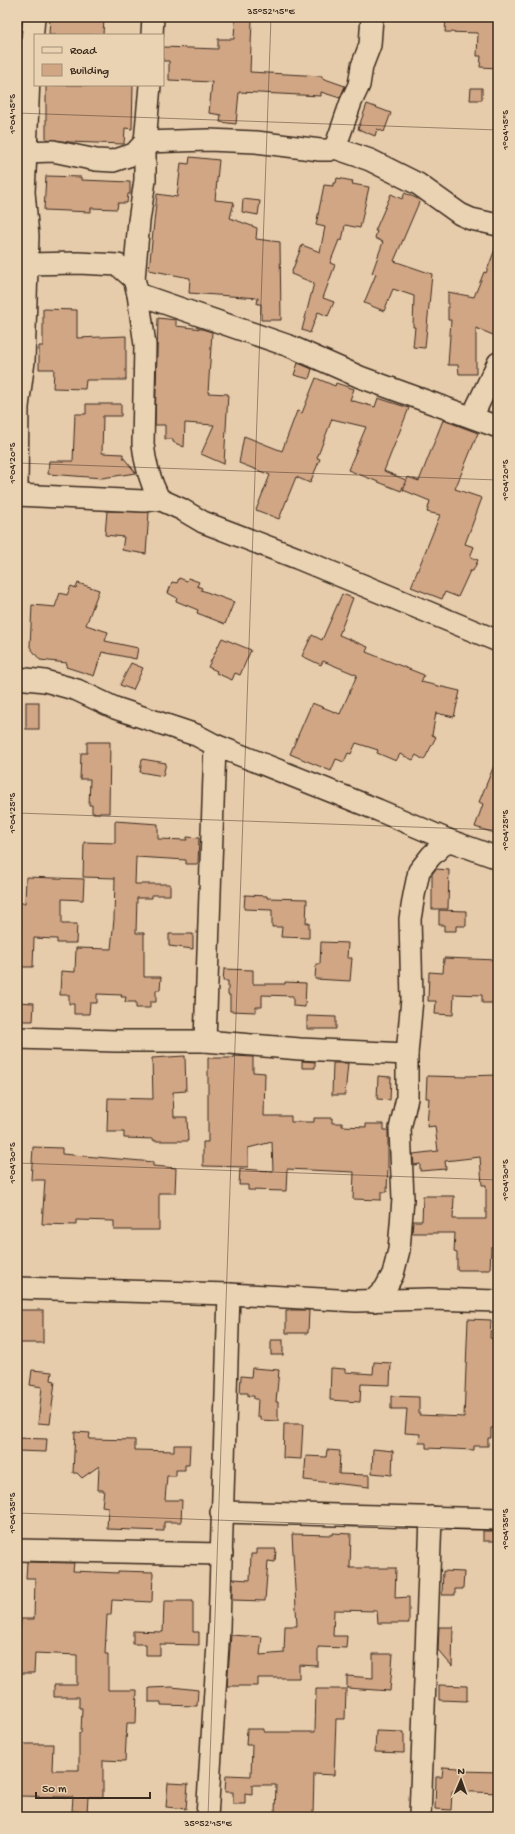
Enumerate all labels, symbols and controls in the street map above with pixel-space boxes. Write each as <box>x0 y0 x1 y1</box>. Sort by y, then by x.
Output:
text: 35°52'15"E <box>246 6 295 18</box>
legend <box>34 34 164 86</box>
text: Road <box>70 45 97 59</box>
text: Building <box>69 65 109 79</box>
text: 1°04'15"S <box>7 94 19 135</box>
text: 1°04'15"S <box>500 110 512 151</box>
text: 1°04'20"S <box>7 442 19 484</box>
text: 1°04'20"S <box>500 459 512 501</box>
text: 1°04'25"S <box>7 792 19 834</box>
text: 1°04'25"S <box>500 809 512 851</box>
text: 1°04'30"S <box>7 1142 19 1185</box>
text: 1°04'30"S <box>500 1159 512 1202</box>
text: 1°04'35"S <box>7 1492 19 1534</box>
text: 1°04'35"S <box>500 1508 512 1550</box>
north arrow <box>441 1760 481 1800</box>
text: N <box>457 1766 465 1778</box>
scale bar <box>36 1774 150 1800</box>
text: 50 m <box>42 1783 67 1797</box>
text: 35°52'15"E <box>183 1818 232 1830</box>

